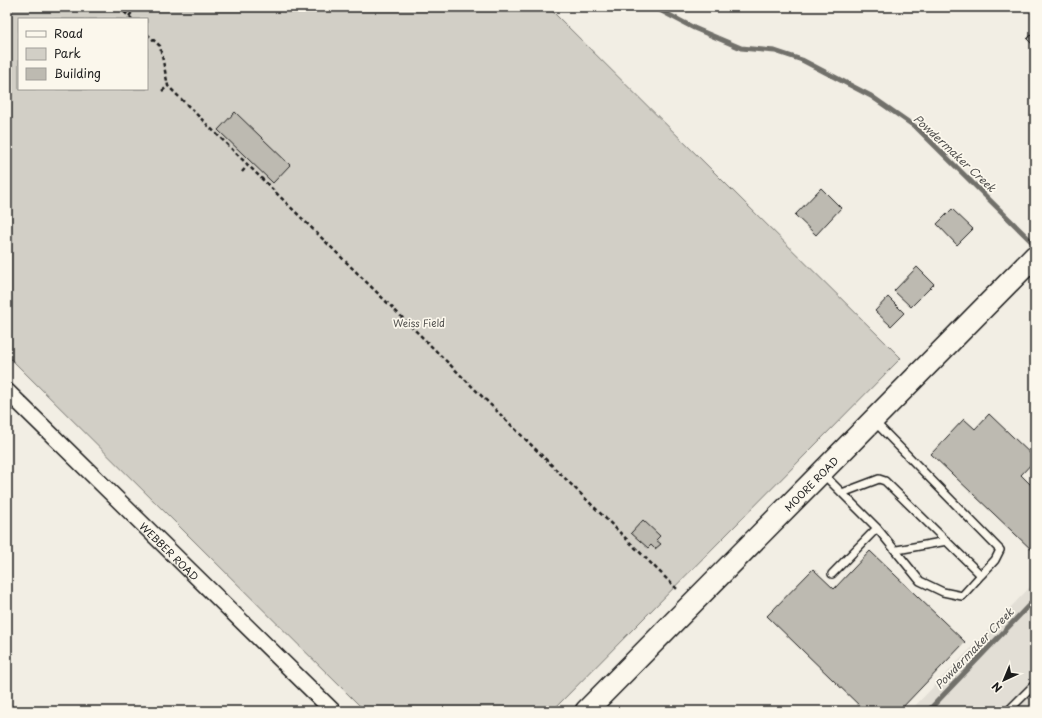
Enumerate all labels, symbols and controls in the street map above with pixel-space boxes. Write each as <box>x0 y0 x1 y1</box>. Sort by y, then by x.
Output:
legend <box>18 18 148 90</box>
text: Road <box>54 24 83 42</box>
text: Park <box>54 44 81 62</box>
text: Building <box>54 64 101 82</box>
water label: Powdermaker Creek <box>910 110 1001 197</box>
park label: Weiss Field <box>393 315 445 330</box>
street label: MOORE ROAD <box>780 452 841 514</box>
street label: WEBBER ROAD <box>137 518 203 583</box>
water label: Powdermaker Creek <box>931 603 1018 692</box>
north arrow <box>984 660 1024 700</box>
text: N <box>987 678 1006 697</box>

